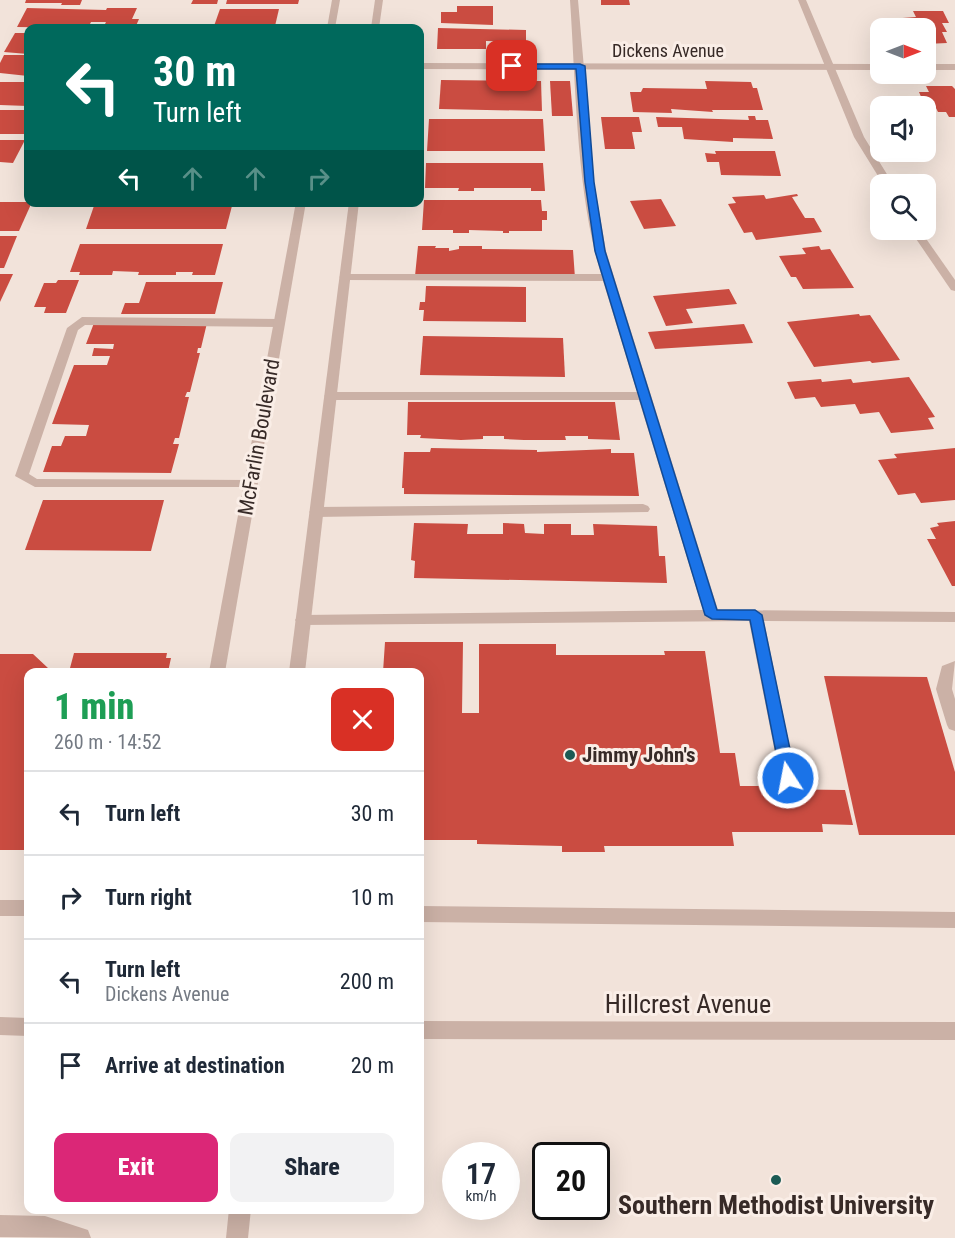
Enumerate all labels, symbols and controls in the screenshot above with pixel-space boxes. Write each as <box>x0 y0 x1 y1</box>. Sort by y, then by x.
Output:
north arrow <box>870 18 936 84</box>
map controls <box>870 18 936 240</box>
pin <box>486 40 537 91</box>
street label: Dickens Avenue <box>612 40 724 61</box>
text: 30 m <box>153 47 236 96</box>
icon: left <box>54 48 132 126</box>
icon: arrive <box>495 49 528 82</box>
button: sound <box>870 96 936 162</box>
text: Turn left <box>153 97 242 129</box>
icon: left <box>113 162 146 195</box>
icon: ahead <box>176 162 209 195</box>
icon: ahead <box>239 162 272 195</box>
icon: right <box>302 162 335 195</box>
button: search <box>870 174 936 240</box>
street label: McFarlin Boulevard <box>233 357 285 517</box>
text: 1 min <box>54 686 134 728</box>
button: close <box>331 688 394 751</box>
text: 260 m · 14:52 <box>54 730 161 754</box>
place label: Jimmy John's <box>582 743 696 767</box>
position arrow <box>756 746 820 810</box>
marker: Jimmy John's <box>563 748 577 762</box>
icon: left <box>54 797 87 830</box>
text: Turn left <box>105 801 180 826</box>
text: 30 m <box>351 801 394 826</box>
icon: right <box>54 881 87 914</box>
text: Turn right <box>105 885 192 910</box>
text: 10 m <box>351 885 394 910</box>
text: Turn left <box>105 957 180 982</box>
icon: left <box>54 965 87 998</box>
text: 200 m <box>340 969 394 994</box>
text: Dickens Avenue <box>105 982 229 1006</box>
street label: Hillcrest Avenue <box>605 989 771 1019</box>
icon: arrive <box>54 1049 87 1082</box>
text: Arrive at destination <box>105 1053 285 1078</box>
text: 20 m <box>351 1053 394 1078</box>
button: Exit <box>54 1133 218 1202</box>
button: Share <box>230 1133 394 1202</box>
speed limit sign: 20 <box>532 1142 610 1220</box>
text: 17 <box>466 1156 496 1191</box>
marker: Southern Methodist University <box>769 1173 783 1187</box>
text: km/h <box>466 1187 496 1205</box>
place label: Southern Methodist University <box>618 1190 934 1220</box>

